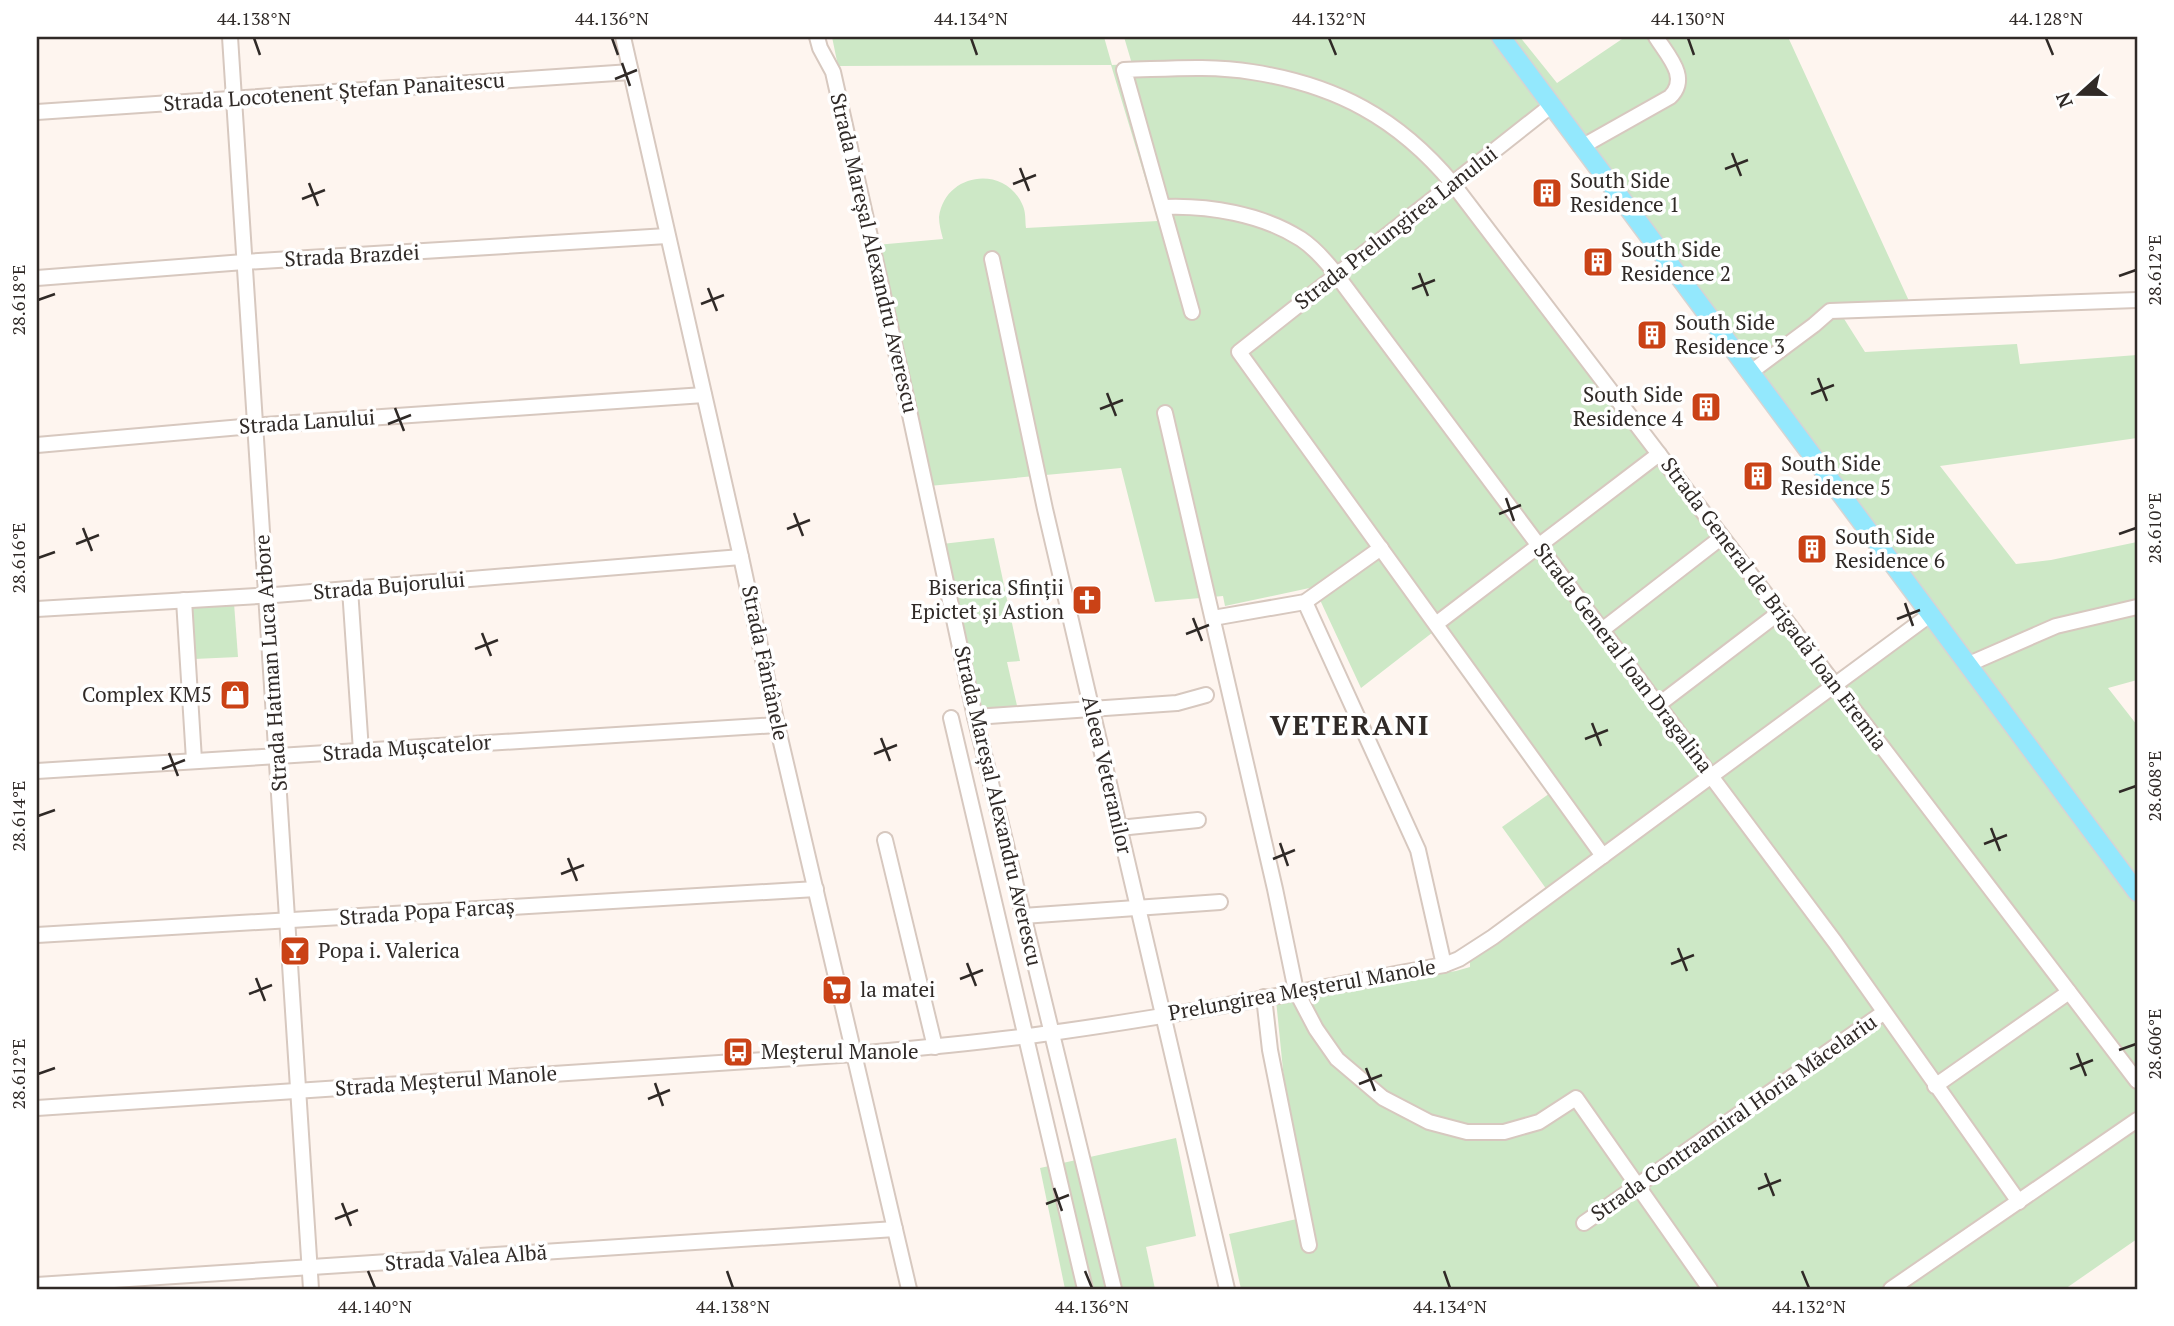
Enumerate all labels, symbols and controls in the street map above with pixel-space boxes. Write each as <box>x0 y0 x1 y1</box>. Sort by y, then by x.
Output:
text: 44.138°N <box>217 6 291 30</box>
text: 44.136°N <box>575 6 649 30</box>
text: 44.134°N <box>934 6 1008 30</box>
text: 44.132°N <box>1292 6 1366 30</box>
text: 44.130°N <box>1651 6 1725 30</box>
text: 44.128°N <box>2009 6 2083 30</box>
north arrow <box>2044 60 2114 130</box>
street label: Strada Locotenent Ștefan Panaitescu <box>162 65 506 117</box>
text: N <box>2049 89 2078 111</box>
street label: Strada Mareșal Alexandru Averescu <box>824 90 925 416</box>
street label: Strada Prelungirea Lanului <box>1288 139 1503 315</box>
place label: South Side Residence 1 <box>1570 166 1680 218</box>
building icon: South Side Residence 1 <box>1530 176 1564 210</box>
text: 28.612°E <box>2142 234 2166 306</box>
place label: South Side Residence 2 <box>1621 235 1731 287</box>
street label: Strada Brazdei <box>284 237 420 273</box>
building icon: South Side Residence 2 <box>1581 245 1615 279</box>
text: 28.618°E <box>6 264 30 336</box>
place label: South Side Residence 3 <box>1675 308 1785 360</box>
building icon: South Side Residence 3 <box>1635 318 1669 352</box>
place label: South Side Residence 4 <box>1573 380 1684 432</box>
building icon: South Side Residence 4 <box>1689 390 1723 424</box>
street label: Strada Lanului <box>238 402 376 440</box>
place label: South Side Residence 5 <box>1781 449 1891 501</box>
street label: Strada General de Brigadă Ioan Eremia <box>1655 451 1895 756</box>
building icon: South Side Residence 5 <box>1741 459 1775 493</box>
text: 28.610°E <box>2142 492 2166 564</box>
text: 28.616°E <box>6 522 30 594</box>
place label: South Side Residence 6 <box>1835 522 1945 574</box>
building icon: South Side Residence 6 <box>1795 532 1829 566</box>
street label: Strada Hatman Luca Arbore <box>247 533 293 793</box>
street label: Strada General Ioan Dragalina <box>1528 537 1720 778</box>
street label: Strada Bujorului <box>312 564 466 606</box>
place label: Biserica Sfinții Epictet și Astion <box>911 573 1065 625</box>
street label: Strada Fântânele <box>736 583 796 743</box>
church icon: Biserica Sfinții Epictet și Astion <box>1070 583 1104 617</box>
street label: Strada Mareșal Alexandru Averescu <box>948 643 1049 969</box>
shop icon: Complex KM5 <box>218 678 252 712</box>
place label: Complex KM5 <box>82 680 212 708</box>
street label: Aleea Veteranilor <box>1076 693 1140 857</box>
district label: VETERANI <box>1270 706 1430 743</box>
street label: Strada Mușcatelor <box>322 727 492 767</box>
text: 28.608°E <box>2142 750 2166 822</box>
text: 28.614°E <box>6 780 30 852</box>
street label: Strada Popa Farcaș <box>338 891 516 931</box>
bar icon: Popa i. Valerica <box>278 934 312 968</box>
place label: Popa i. Valerica <box>318 936 460 964</box>
street label: Prelungirea Meșterul Manole <box>1166 952 1438 1026</box>
supermarket icon: la matei <box>820 973 854 1007</box>
place label: la matei <box>860 975 935 1003</box>
street label: Strada Contraamiral Horia Măcelariu <box>1585 1007 1882 1227</box>
text: 28.606°E <box>2142 1008 2166 1080</box>
bus stop icon: Meșterul Manole <box>721 1035 755 1069</box>
place label: Meșterul Manole <box>761 1037 919 1065</box>
text: 28.612°E <box>6 1038 30 1110</box>
street label: Strada Meșterul Manole <box>334 1058 558 1102</box>
street label: Strada Valea Albă <box>384 1237 548 1277</box>
text: 44.140°N <box>338 1294 412 1318</box>
text: 44.138°N <box>696 1294 770 1318</box>
text: 44.136°N <box>1055 1294 1129 1318</box>
text: 44.134°N <box>1413 1294 1487 1318</box>
text: 44.132°N <box>1772 1294 1846 1318</box>

